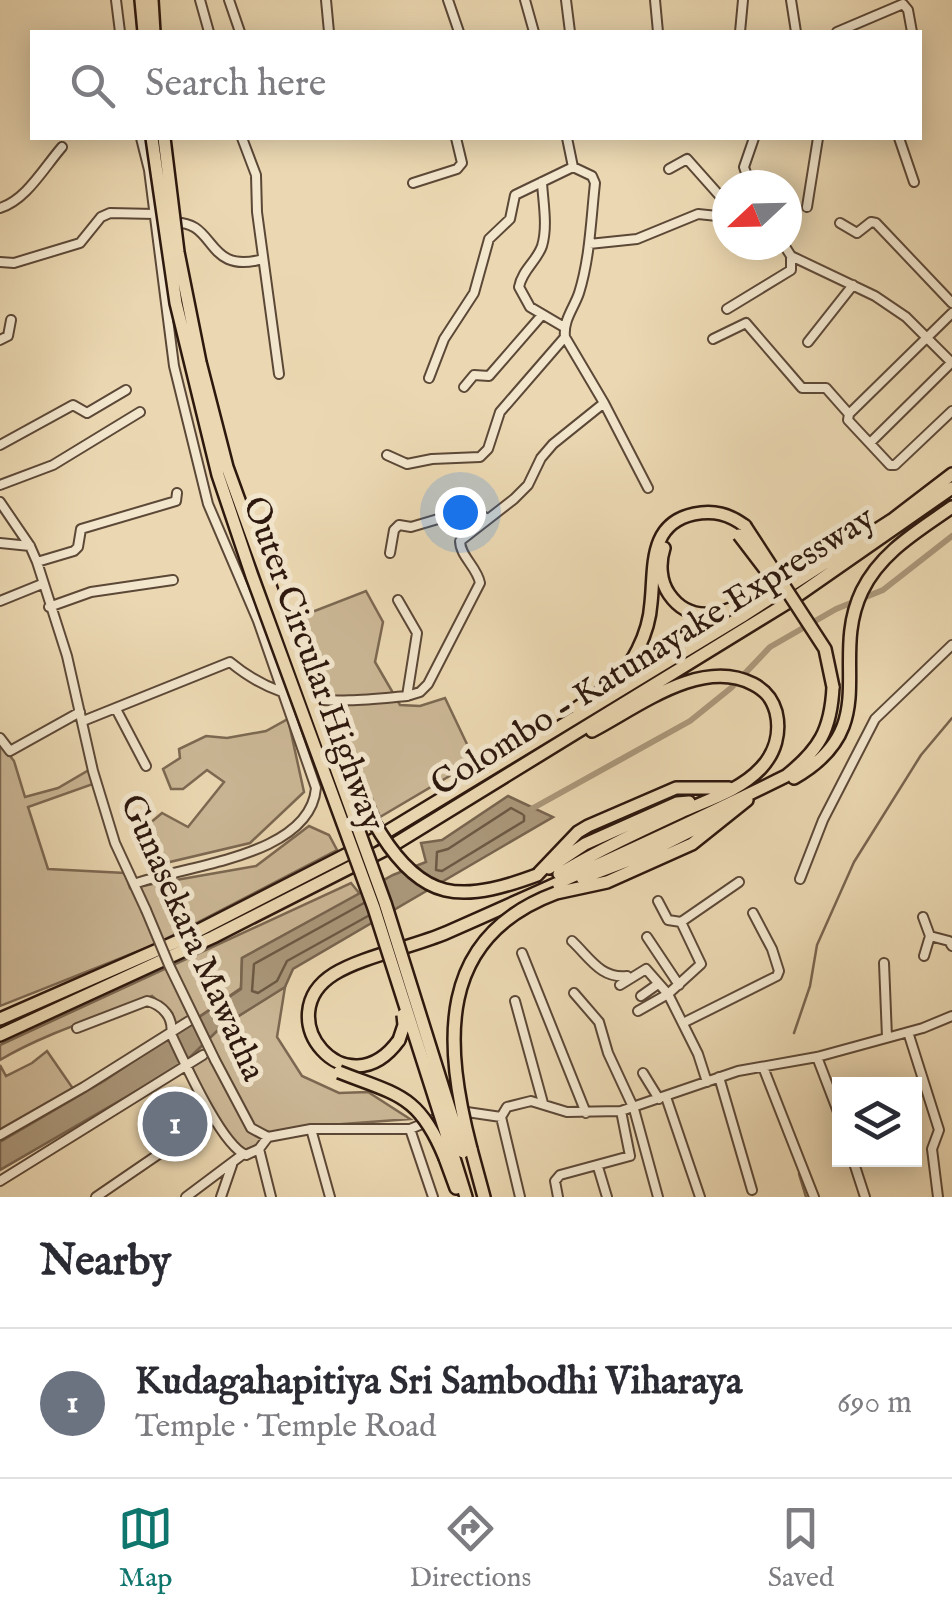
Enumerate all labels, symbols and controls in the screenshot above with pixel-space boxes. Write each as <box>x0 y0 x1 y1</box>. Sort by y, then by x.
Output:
search box <box>30 30 922 140</box>
icon: search <box>65 58 120 113</box>
text: Search here <box>145 61 326 109</box>
north arrow <box>712 170 802 260</box>
your location <box>435 487 486 538</box>
street label: Outer Circular Highway <box>231 490 394 838</box>
street label: Colombo - Katunayake Expressway <box>423 496 884 808</box>
street label: Gunasekara Mawatha <box>108 788 275 1089</box>
map controls <box>832 1077 922 1167</box>
button: layers <box>832 1077 922 1167</box>
pin: 1 <box>142 1086 208 1162</box>
text: Nearby <box>40 1236 171 1289</box>
text: Kudagahapitiya Sri Sambodhi Viharaya <box>135 1359 742 1407</box>
text: 1 <box>67 1383 78 1424</box>
text: 690 m <box>837 1383 912 1424</box>
text: Temple · Temple Road <box>135 1407 436 1448</box>
tab: Map <box>118 1501 173 1596</box>
tab: Directions <box>409 1501 531 1596</box>
tab: Saved <box>768 1501 834 1596</box>

